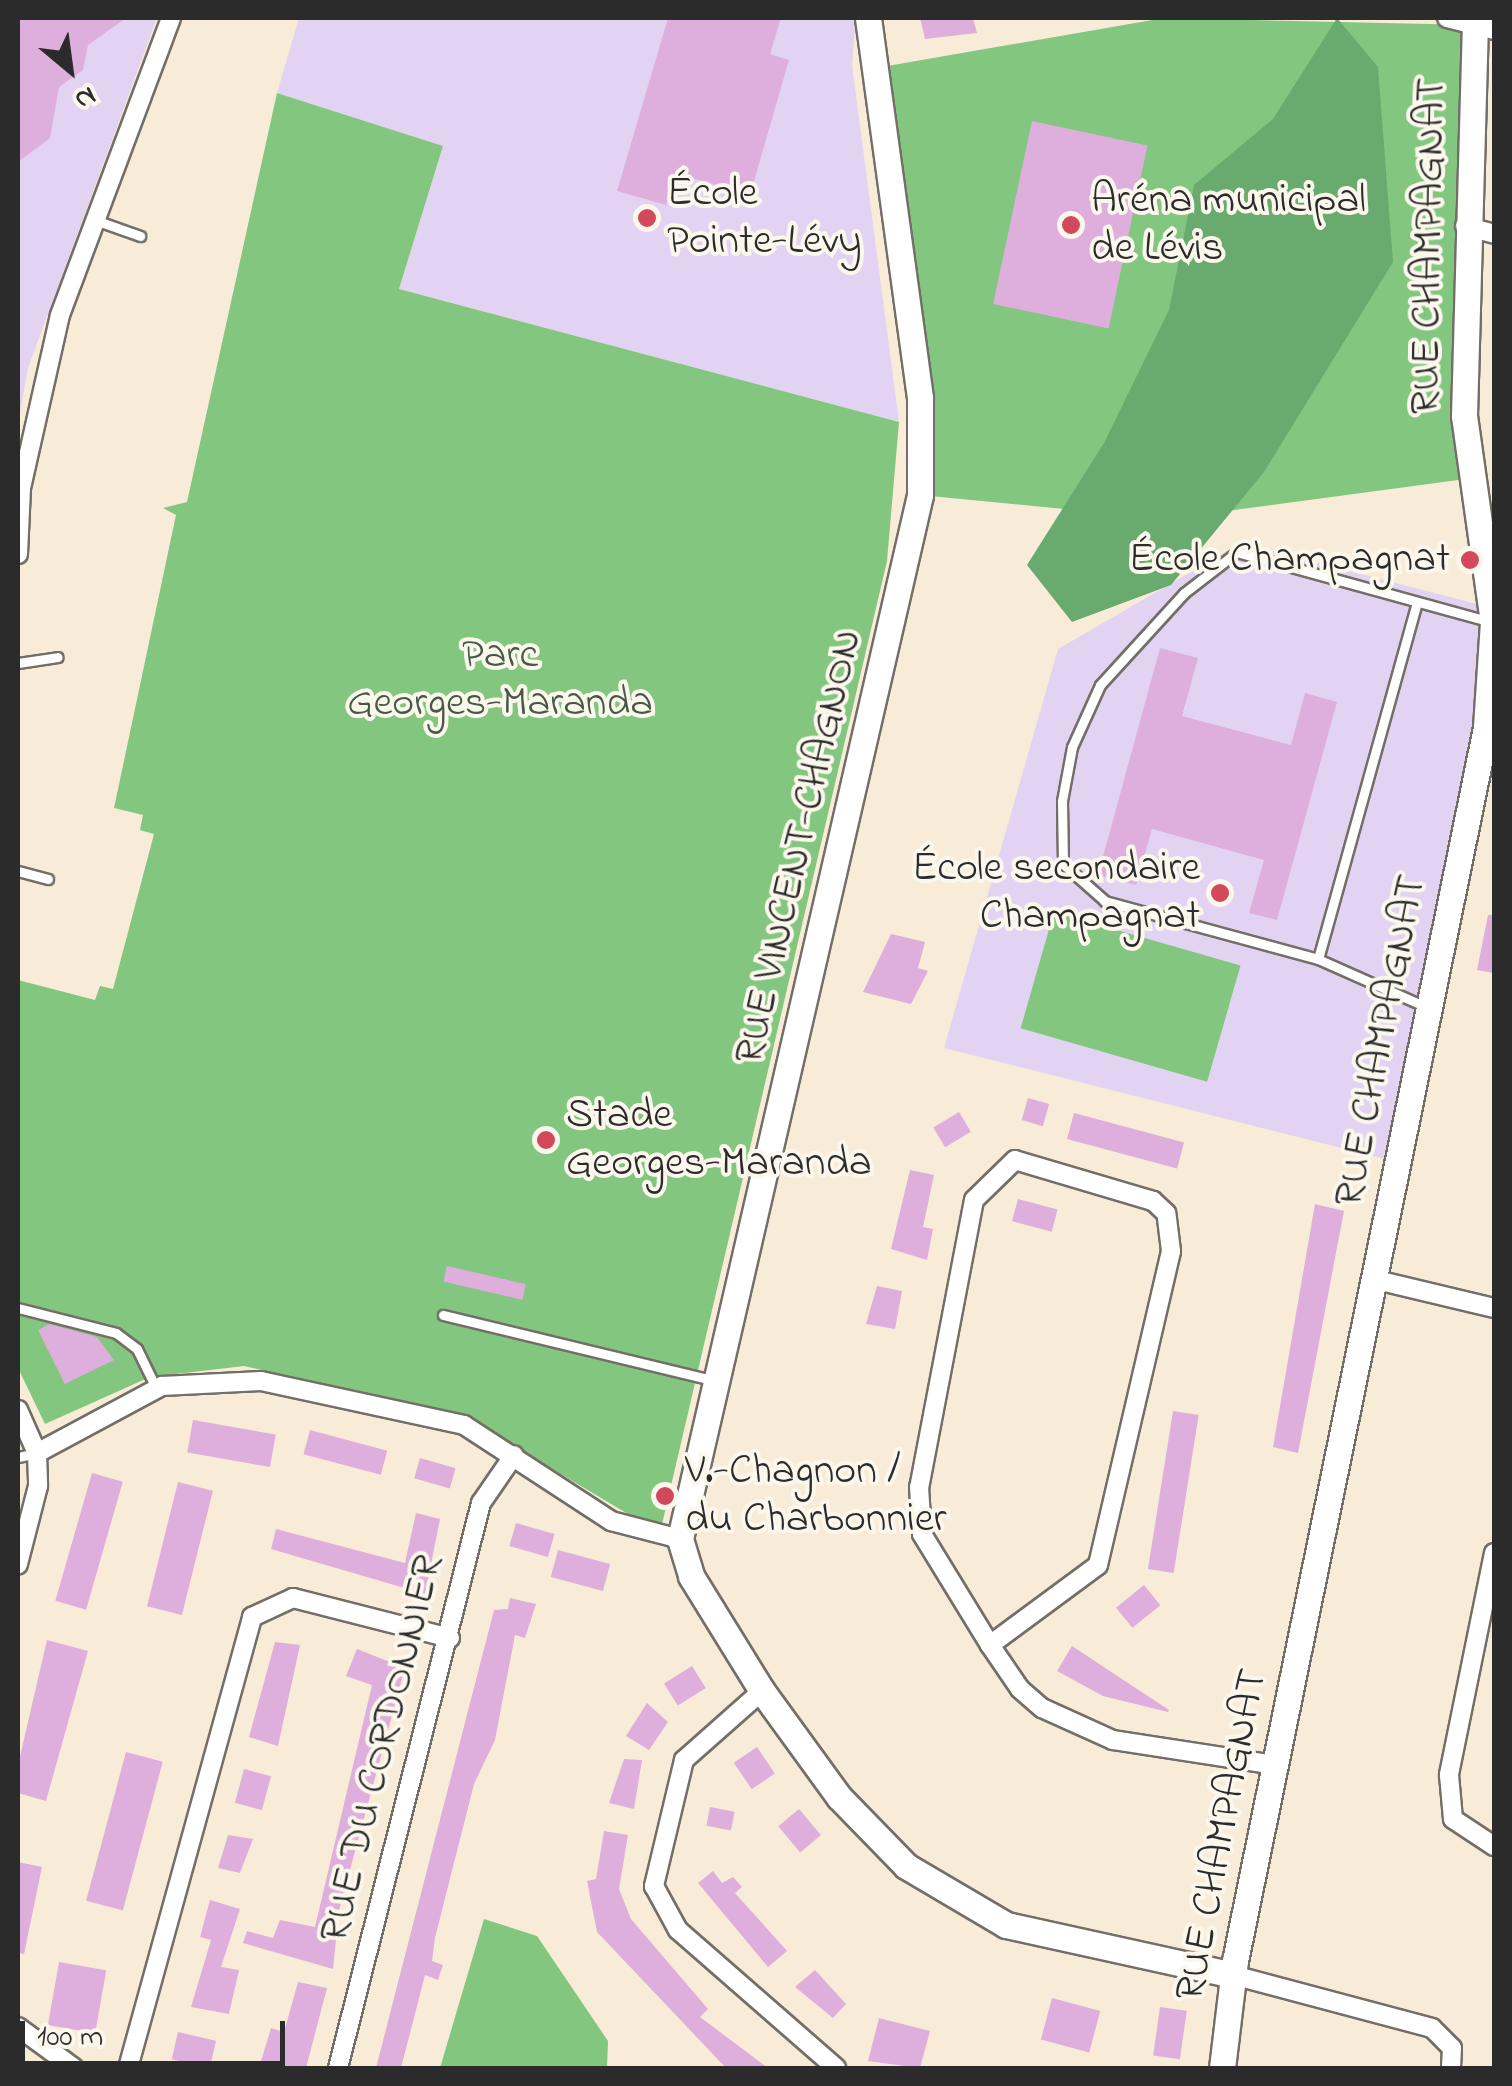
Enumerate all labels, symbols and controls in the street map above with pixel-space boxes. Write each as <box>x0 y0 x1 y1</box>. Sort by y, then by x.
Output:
north arrow <box>20 20 120 120</box>
text: N <box>67 74 103 119</box>
street label: RUE CHAMPAGNAT <box>1402 77 1458 415</box>
place label: École Pointe-Lévy <box>667 169 862 268</box>
place label: Aréna municipal de Lévis <box>1091 176 1366 274</box>
marker: École Pointe-Lévy <box>636 207 658 229</box>
marker: Aréna municipal de Lévis <box>1060 214 1082 236</box>
place label: École Champagnat <box>1129 535 1450 585</box>
marker: École Champagnat <box>1459 549 1481 571</box>
street label: RUE VINCENT-CHAGNON <box>725 625 875 1069</box>
park label: Parc Georges-Maranda <box>347 631 653 729</box>
place label: École secondaire Champagnat <box>912 844 1200 942</box>
street label: RUE CHAMPAGNAT <box>1325 871 1439 1211</box>
marker: École secondaire Champagnat <box>1209 882 1231 904</box>
place label: Stade Georges-Maranda <box>566 1091 872 1190</box>
marker: Stade Georges-Maranda <box>535 1129 557 1151</box>
place label: V.-Chagnon / du Charbonnier <box>685 1447 947 1545</box>
marker: V.-Chagnon / du Charbonnier <box>654 1485 676 1507</box>
street label: RUE DU CORDONNIER <box>310 1550 456 1948</box>
street label: RUE CHAMPAGNAT <box>1166 1665 1280 2005</box>
scale bar <box>25 2001 290 2063</box>
text: 100 m <box>37 2016 103 2060</box>

